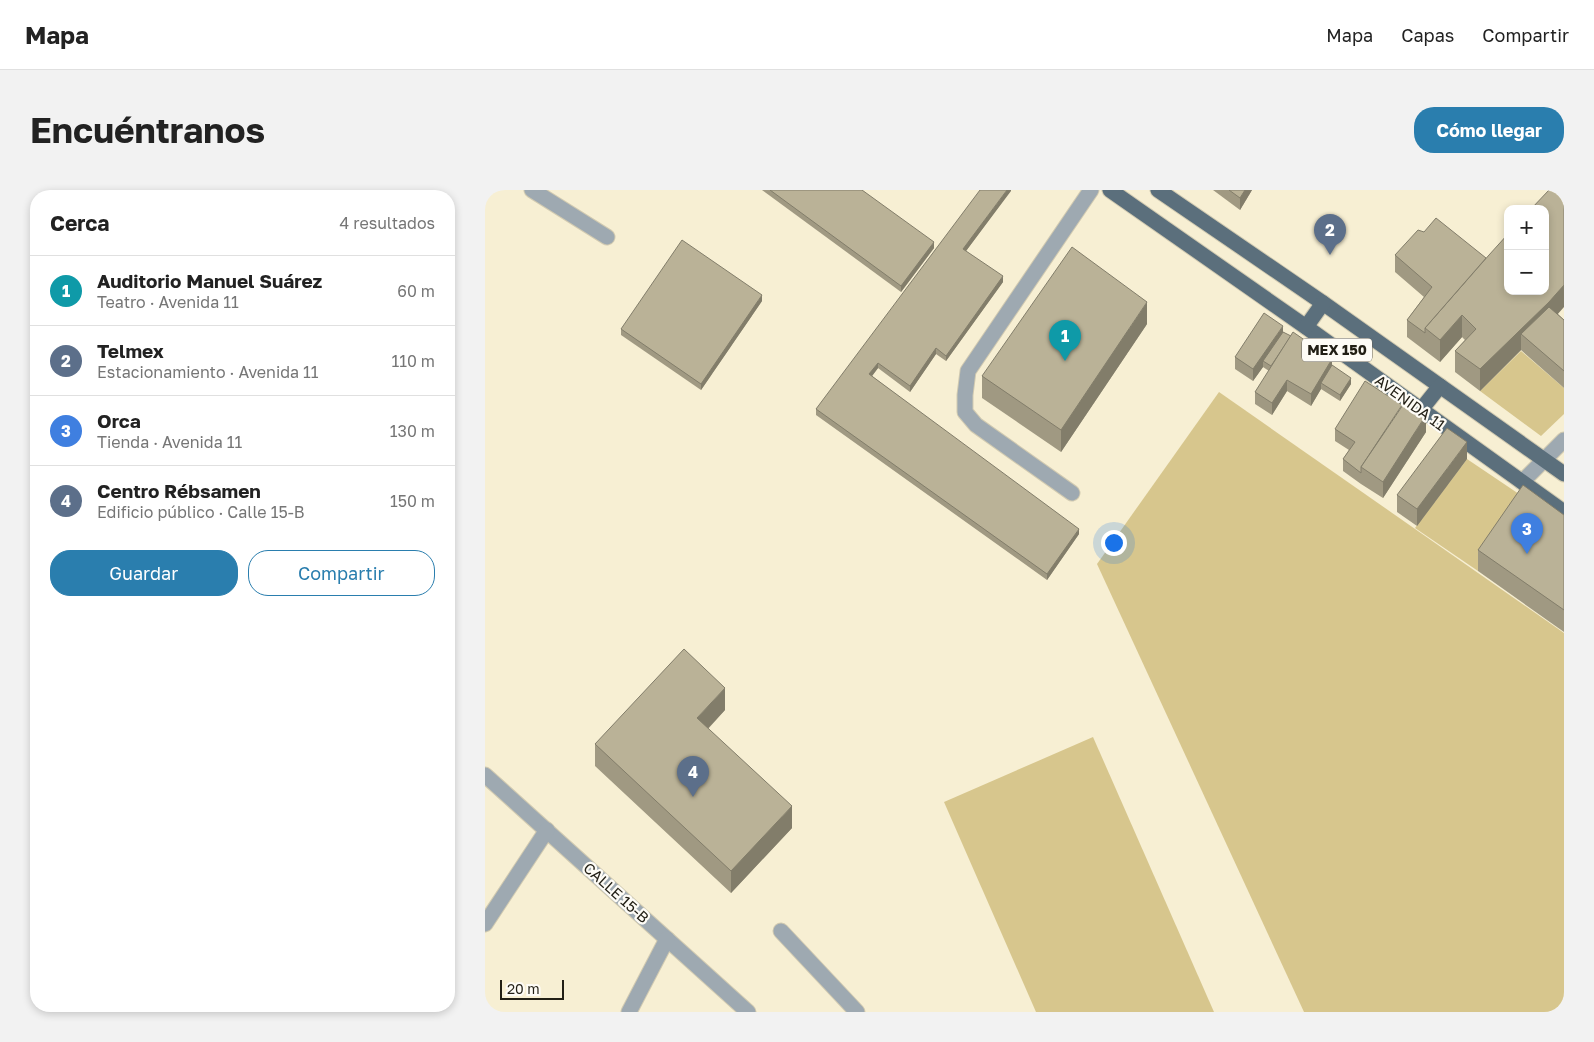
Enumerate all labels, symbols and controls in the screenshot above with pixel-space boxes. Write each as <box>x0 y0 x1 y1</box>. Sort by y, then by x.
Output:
text: Mapa <box>25 20 89 49</box>
text: Mapa <box>1326 24 1373 46</box>
text: Capas <box>1401 24 1454 46</box>
text: Compartir <box>1482 24 1569 46</box>
button: Cómo llegar <box>1414 107 1564 153</box>
text: Encuéntranos <box>30 109 265 151</box>
map controls <box>1504 205 1549 295</box>
button: + <box>1504 205 1549 250</box>
text: Cerca <box>50 210 109 236</box>
text: 4 resultados <box>340 213 435 233</box>
pin: 2 <box>1314 214 1346 255</box>
button: − <box>1504 250 1549 295</box>
text: Auditorio Manuel Suárez <box>97 269 322 292</box>
text: 1 <box>62 281 70 301</box>
text: 60 m <box>397 281 435 301</box>
text: Teatro · Avenida 11 <box>97 292 239 312</box>
pin: 1 <box>1049 320 1081 361</box>
road number: MEX 150 <box>1302 338 1372 362</box>
text: Telmex <box>97 339 164 362</box>
text: 2 <box>61 351 71 371</box>
text: 110 m <box>391 351 435 371</box>
text: Estacionamiento · Avenida 11 <box>97 362 319 382</box>
street label: AVENIDA 11 <box>1372 371 1449 434</box>
text: Orca <box>97 409 141 432</box>
text: 3 <box>61 421 71 441</box>
text: 130 m <box>390 421 435 441</box>
text: Tienda · Avenida 11 <box>97 432 242 452</box>
text: Centro Rébsamen <box>97 479 261 502</box>
text: 4 <box>61 491 71 511</box>
text: 150 m <box>390 491 435 511</box>
text: Edificio público · Calle 15-B <box>97 502 304 522</box>
pin: 3 <box>1511 513 1543 554</box>
your location <box>1101 530 1127 556</box>
button: Guardar <box>50 550 238 596</box>
button: Compartir <box>248 550 435 596</box>
pin: 4 <box>677 756 709 797</box>
street label: CALLE 15-B <box>580 858 653 926</box>
scale bar <box>500 977 564 1000</box>
text: 20 m <box>507 980 540 997</box>

